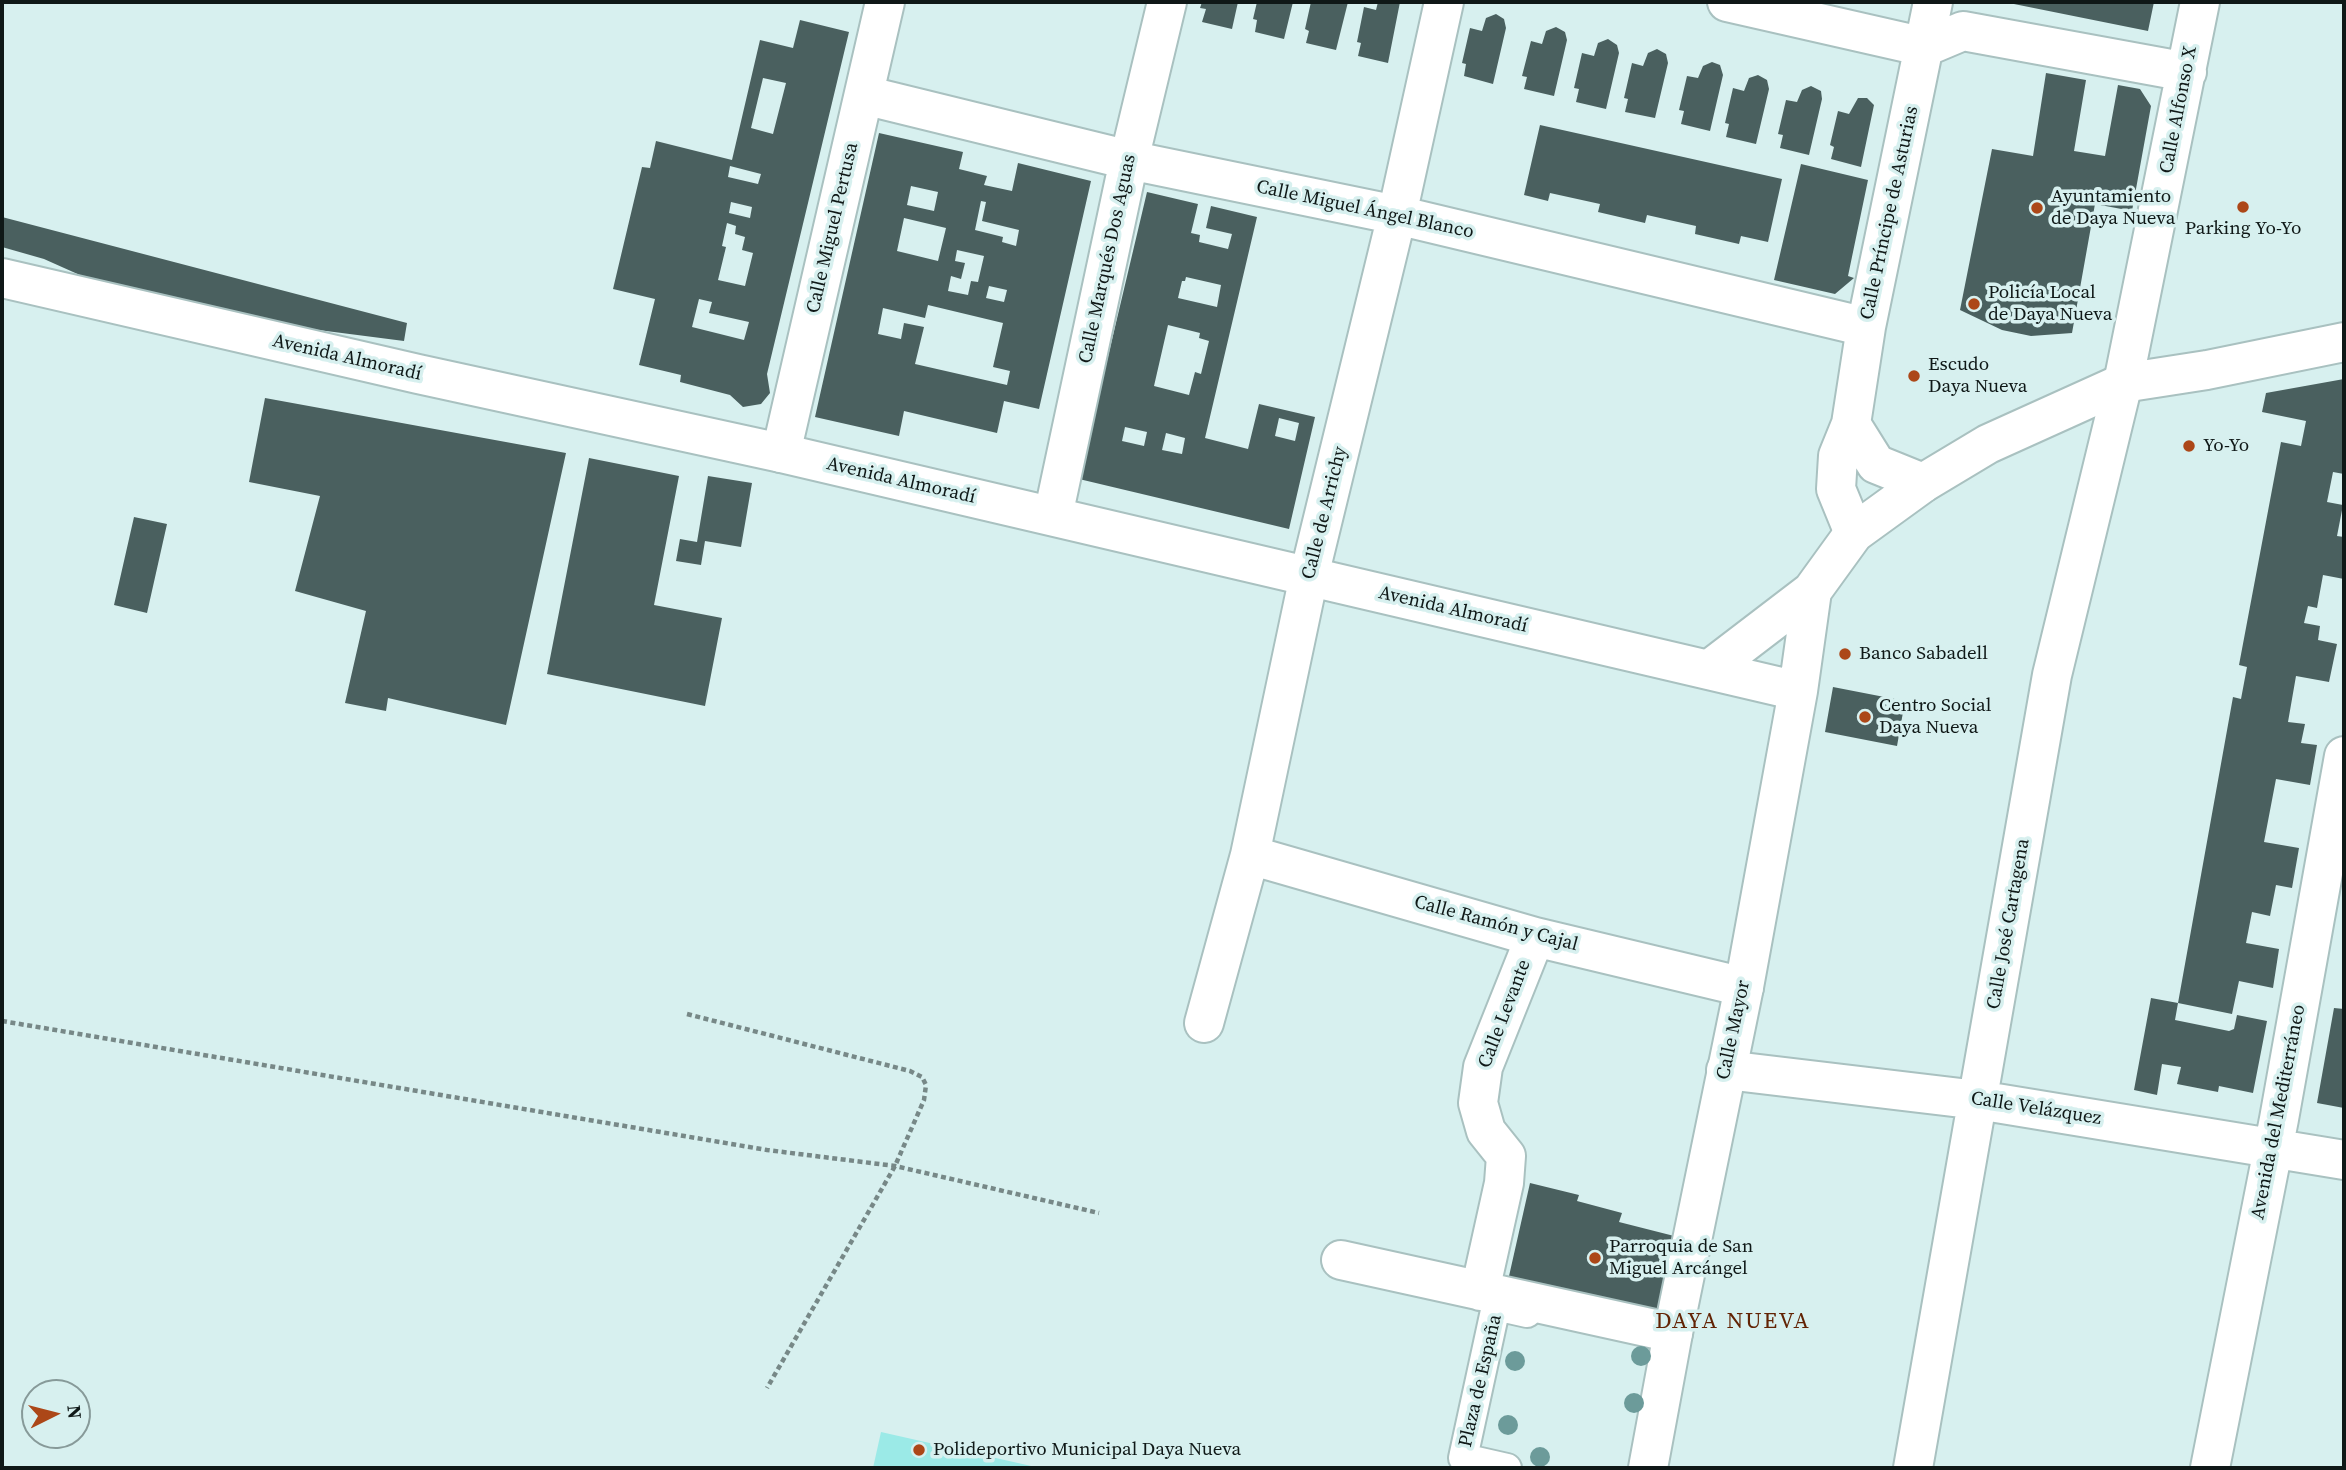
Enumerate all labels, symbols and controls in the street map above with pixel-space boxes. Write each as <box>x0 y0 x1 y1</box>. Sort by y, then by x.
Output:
street label: Calle Alfonso X <box>2155 44 2203 176</box>
street label: Calle Príncipe de Asturias <box>1856 104 1924 322</box>
street label: Calle Miguel Pertusa <box>802 141 864 315</box>
street label: Calle Marqués Dos Aguas <box>1075 152 1141 366</box>
street label: Calle Miguel Ángel Blanco <box>1254 176 1476 244</box>
place label: Ayuntamiento de Daya Nueva <box>2051 186 2175 230</box>
marker: Parking Yo-Yo <box>2235 199 2251 215</box>
marker: Ayuntamiento de Daya Nueva <box>2029 200 2045 216</box>
place label: Parking Yo-Yo <box>2185 218 2301 240</box>
place label: Policía Local de Daya Nueva <box>1988 282 2112 326</box>
marker: Policía Local de Daya Nueva <box>1966 296 1982 312</box>
street label: Avenida Almoradí <box>270 330 424 386</box>
place label: Escudo Daya Nueva <box>1928 354 2027 398</box>
marker: Escudo Daya Nueva <box>1906 368 1922 384</box>
place label: Yo-Yo <box>2203 435 2249 457</box>
marker: Yo-Yo <box>2181 438 2197 454</box>
street label: Calle de Arrichy <box>1297 444 1353 582</box>
street label: Avenida Almoradí <box>824 453 978 509</box>
street label: Avenida Almoradí <box>1376 582 1530 638</box>
place label: Banco Sabadell <box>1859 643 1988 665</box>
marker: Banco Sabadell <box>1837 646 1853 662</box>
place label: Centro Social Daya Nueva <box>1879 695 1991 739</box>
marker: Centro Social Daya Nueva <box>1857 709 1873 725</box>
street label: Calle José Cartagena <box>1983 837 2035 1011</box>
street label: Calle Ramón y Cajal <box>1411 891 1581 957</box>
street label: Calle Levante <box>1474 957 1536 1071</box>
street label: Calle Mayor <box>1712 978 1756 1082</box>
street label: Avenida del Mediterráneo <box>2247 1003 2311 1221</box>
street label: Calle Velázquez <box>1969 1087 2103 1131</box>
place label: Parroquia de San Miguel Arcángel <box>1609 1236 1753 1280</box>
marker: Parroquia de San Miguel Arcángel <box>1587 1250 1603 1266</box>
district label: DAYA NUEVA <box>1656 1308 1810 1336</box>
street label: Plaza de España <box>1455 1313 1507 1449</box>
north arrow <box>21 1379 91 1449</box>
text: N <box>61 1404 89 1420</box>
place label: Polideportivo Municipal Daya Nueva <box>933 1439 1241 1461</box>
marker: Polideportivo Municipal Daya Nueva <box>911 1442 927 1458</box>

